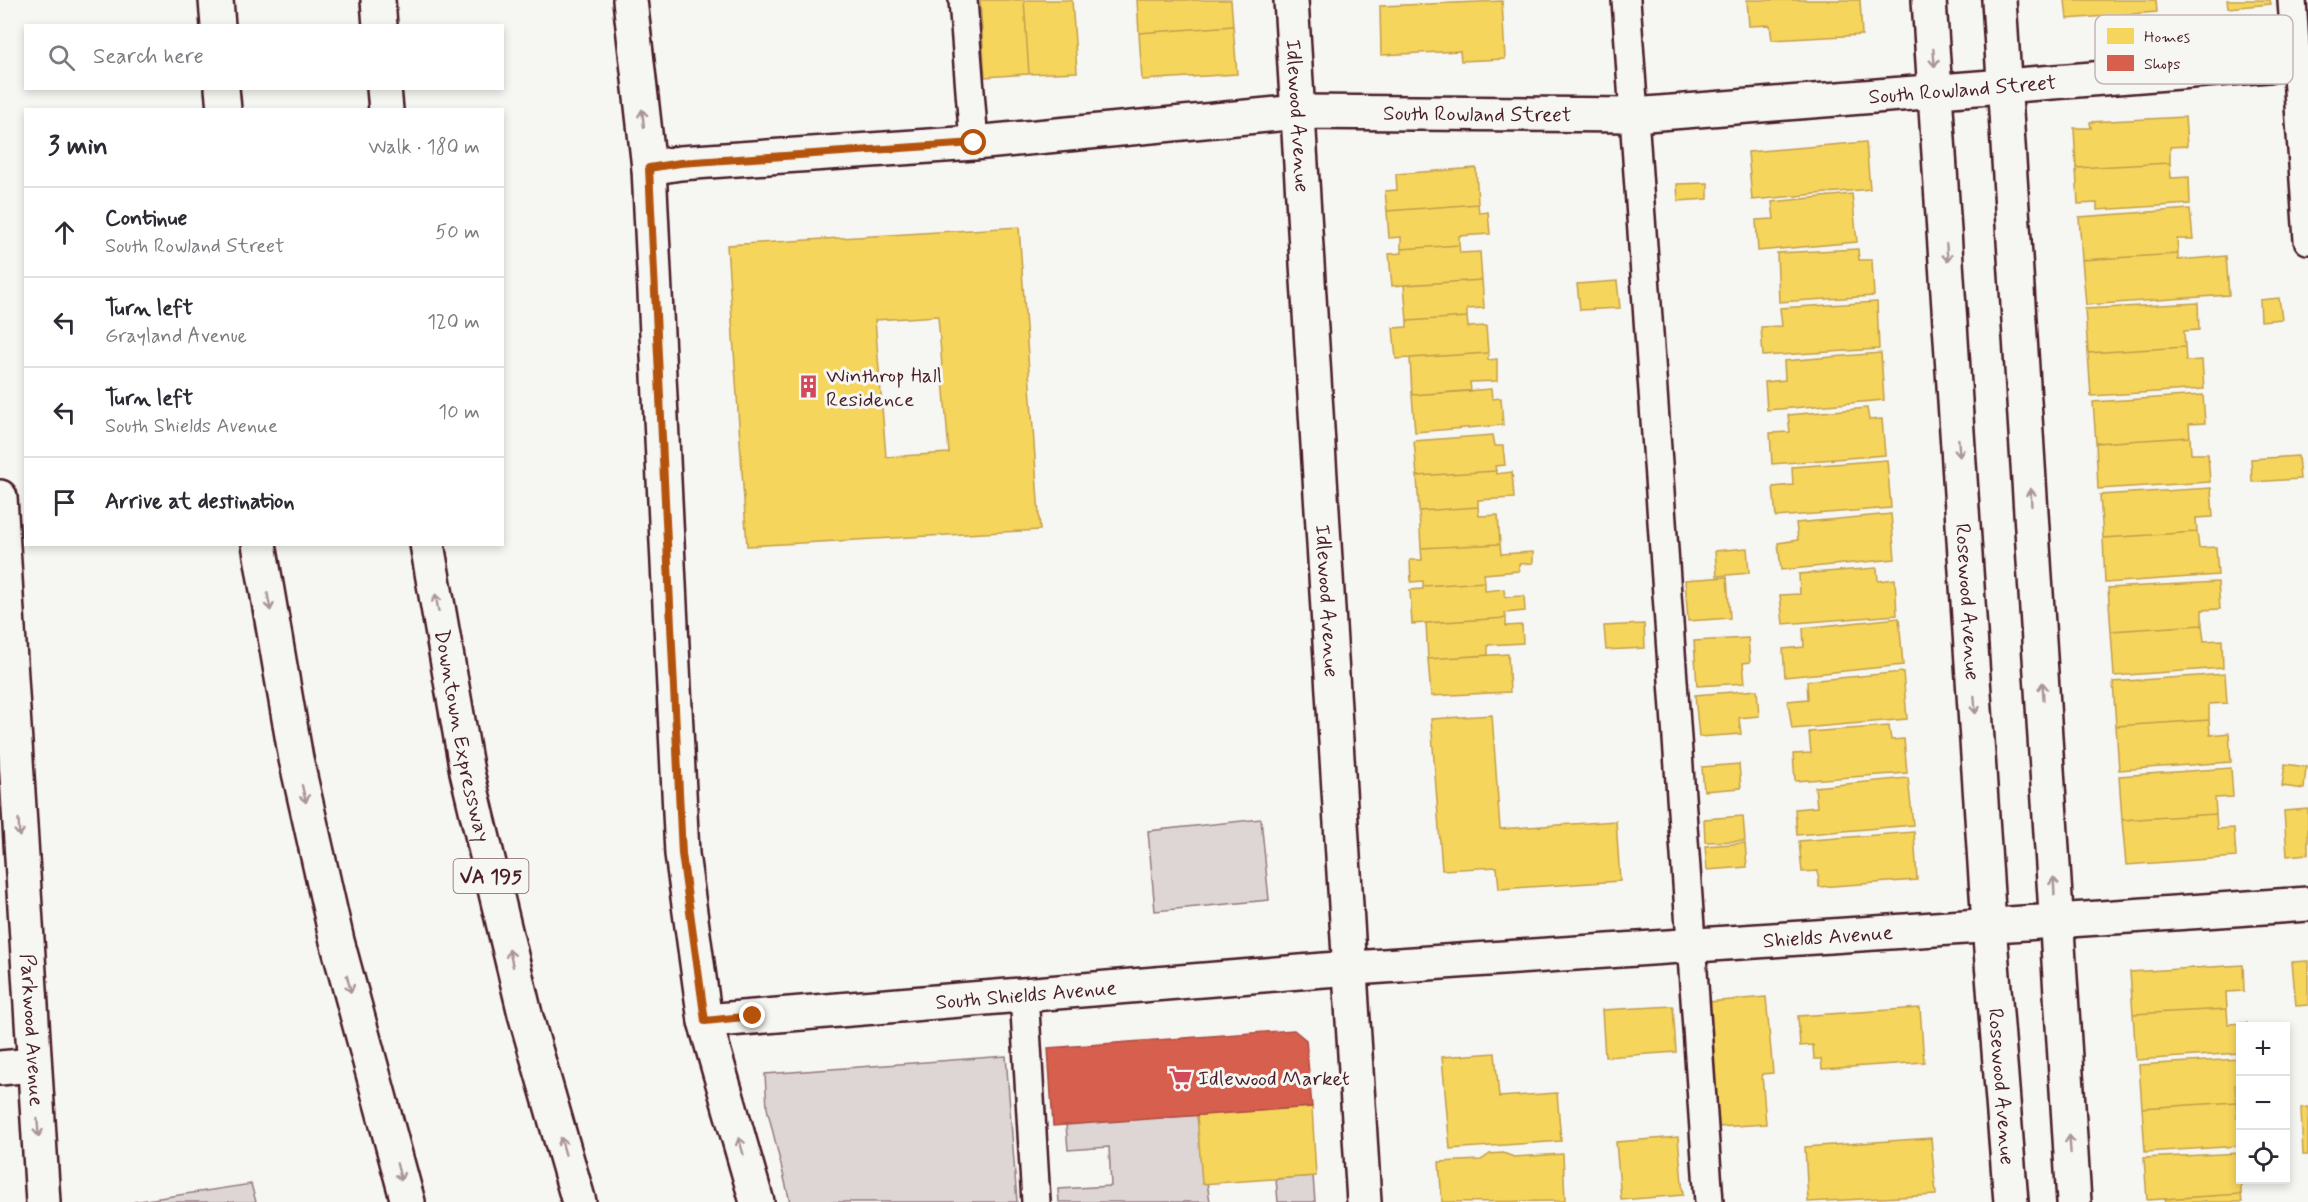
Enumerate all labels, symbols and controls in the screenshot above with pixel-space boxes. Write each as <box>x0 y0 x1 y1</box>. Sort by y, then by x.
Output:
legend <box>2095 15 2293 84</box>
search box <box>24 24 504 90</box>
text: Homes <box>2144 27 2190 48</box>
street label: Idlewood Avenue <box>1278 39 1316 193</box>
icon: search <box>45 41 78 74</box>
text: Search here <box>93 43 204 71</box>
one-way arrow <box>1929 48 1940 68</box>
text: Shops <box>2144 54 2181 75</box>
street label: South Rowland Street <box>1867 69 2058 112</box>
street label: South Rowland Street <box>1383 100 1572 129</box>
one-way arrow <box>637 109 648 129</box>
route start <box>960 129 986 155</box>
text: 3 min <box>48 130 108 164</box>
text: Walk · 180 m <box>368 134 480 161</box>
text: Continue <box>105 205 187 233</box>
icon: ahead <box>48 216 81 249</box>
text: 50 m <box>435 219 480 246</box>
text: South Rowland Street <box>105 233 285 260</box>
one-way arrow <box>1941 242 1952 262</box>
text: Turn left <box>105 295 193 323</box>
icon: left <box>48 306 81 339</box>
text: 120 m <box>427 309 480 336</box>
text: Grayland Avenue <box>105 323 247 350</box>
place label: Winthrop Hall Residence <box>826 362 942 414</box>
building icon: Winthrop Hall Residence <box>795 374 821 400</box>
text: Turn left <box>105 385 193 413</box>
icon: left <box>48 396 81 429</box>
text: 10 m <box>438 399 480 426</box>
text: South Shields Avenue <box>105 413 278 440</box>
one-way arrow <box>1954 437 1965 457</box>
icon: arrive <box>48 486 81 519</box>
one-way arrow <box>2025 487 2036 507</box>
text: Arrive at destination <box>105 488 295 516</box>
street label: Rosewood Avenue <box>1948 522 1986 681</box>
street label: Idlewood Avenue <box>1308 524 1345 678</box>
one-way arrow <box>263 592 274 611</box>
one-way arrow <box>431 593 442 613</box>
street label: Downtown Expressway <box>427 627 496 845</box>
one-way arrow <box>2037 682 2048 702</box>
one-way arrow <box>1970 695 1981 714</box>
one-way arrow <box>299 784 310 803</box>
one-way arrow <box>14 818 25 838</box>
road number: VA 195 <box>454 859 528 893</box>
one-way arrow <box>2049 877 2060 897</box>
street label: Shields Avenue <box>1762 919 1894 956</box>
one-way arrow <box>505 949 517 968</box>
street label: Parkwood Avenue <box>13 953 50 1107</box>
one-way arrow <box>343 974 355 993</box>
street label: South Shields Avenue <box>934 974 1118 1017</box>
route end <box>739 1002 765 1028</box>
street label: Rosewood Avenue <box>1981 1007 2021 1166</box>
map controls <box>2236 1022 2290 1184</box>
button: + <box>2236 1022 2290 1076</box>
supermarket icon: Idlewood Market <box>1167 1065 1193 1091</box>
place label: Idlewood Market <box>1198 1065 1350 1093</box>
button: − <box>2236 1076 2290 1130</box>
one-way arrow <box>33 1117 44 1137</box>
button: locate <box>2236 1130 2290 1184</box>
one-way arrow <box>2065 1134 2076 1154</box>
one-way arrow <box>557 1137 568 1156</box>
one-way arrow <box>735 1137 746 1156</box>
one-way arrow <box>394 1162 405 1181</box>

